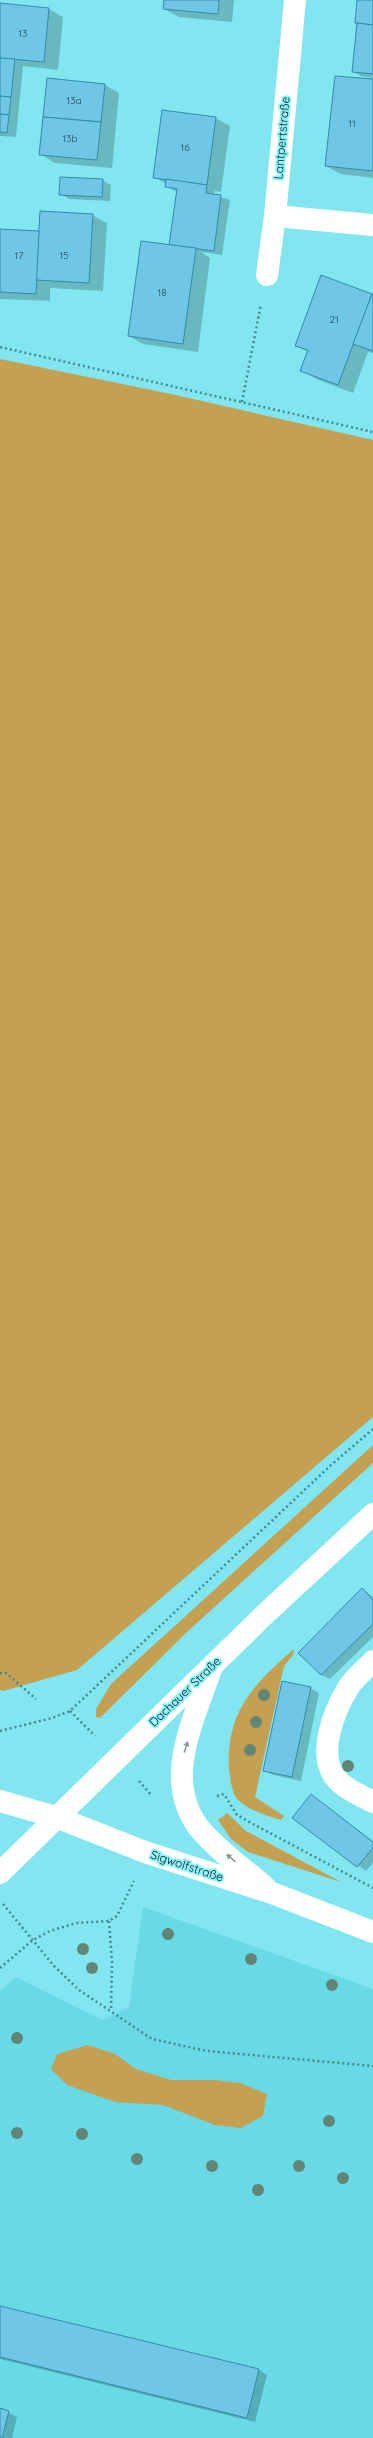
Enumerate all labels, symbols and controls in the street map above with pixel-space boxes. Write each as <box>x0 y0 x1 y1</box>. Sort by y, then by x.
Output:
house number: 13 <box>19 27 27 40</box>
house number: 13a <box>67 94 82 107</box>
street label: Lantpertstraße <box>270 96 293 180</box>
house number: 11 <box>348 117 356 130</box>
house number: 13b <box>63 132 78 145</box>
house number: 16 <box>180 141 190 154</box>
house number: 17 <box>15 249 23 262</box>
house number: 15 <box>59 249 69 262</box>
house number: 18 <box>157 286 167 299</box>
house number: 21 <box>329 313 339 326</box>
street label: Dachauer Straße <box>146 1653 224 1730</box>
one-way arrow <box>183 1740 189 1752</box>
street label: Sigwolfstraße <box>149 1847 226 1884</box>
one-way arrow <box>226 1854 237 1863</box>

